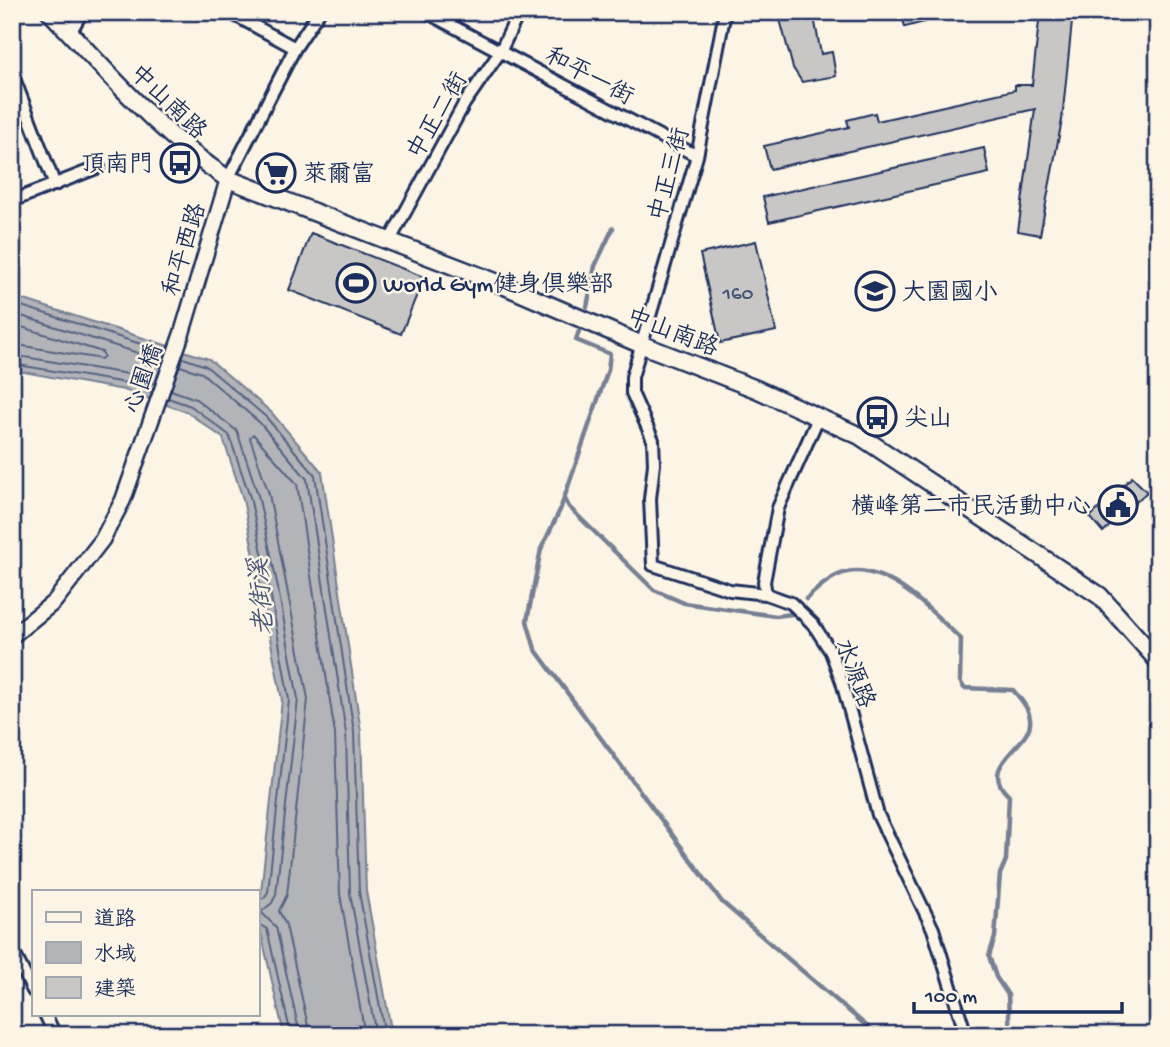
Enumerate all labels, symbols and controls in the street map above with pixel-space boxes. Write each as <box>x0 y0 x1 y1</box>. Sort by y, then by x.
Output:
street label: 和平一街 <box>539 42 638 113</box>
street label: 中山南路 <box>122 58 213 147</box>
street label: 中正二街 <box>402 67 476 166</box>
street label: 中正三街 <box>644 125 698 225</box>
bus stop icon: 頂南門 <box>159 142 201 184</box>
place label: 頂南門 <box>81 151 153 181</box>
supermarket icon: 萊爾富 <box>255 152 297 194</box>
place label: 萊爾富 <box>303 161 375 191</box>
street label: 和平西路 <box>157 199 214 300</box>
sports icon: World Gym健身俱樂部 <box>335 262 377 304</box>
school or university icon: 大園國小 <box>854 270 896 312</box>
place label: World Gym健身俱樂部 <box>383 271 613 301</box>
place label: 大園國小 <box>902 280 998 309</box>
house number: 160 <box>721 283 754 308</box>
street label: 中山南路 <box>622 302 722 365</box>
street label: 心園橋 <box>118 340 171 418</box>
bus stop icon: 尖山 <box>856 396 898 438</box>
place label: 尖山 <box>904 405 952 435</box>
public building icon: 橫峰第二市民活動中心 <box>1097 484 1139 526</box>
place label: 橫峰第二市民活動中心 <box>851 493 1091 523</box>
water label: 老街溪 <box>243 554 283 637</box>
street label: 水源路 <box>826 635 881 713</box>
legend <box>32 890 259 1016</box>
text: 道路 <box>94 907 136 934</box>
text: 水域 <box>94 942 136 969</box>
scale bar <box>914 970 1123 1014</box>
text: 建築 <box>94 977 136 1004</box>
text: 100 m <box>924 986 977 1011</box>

